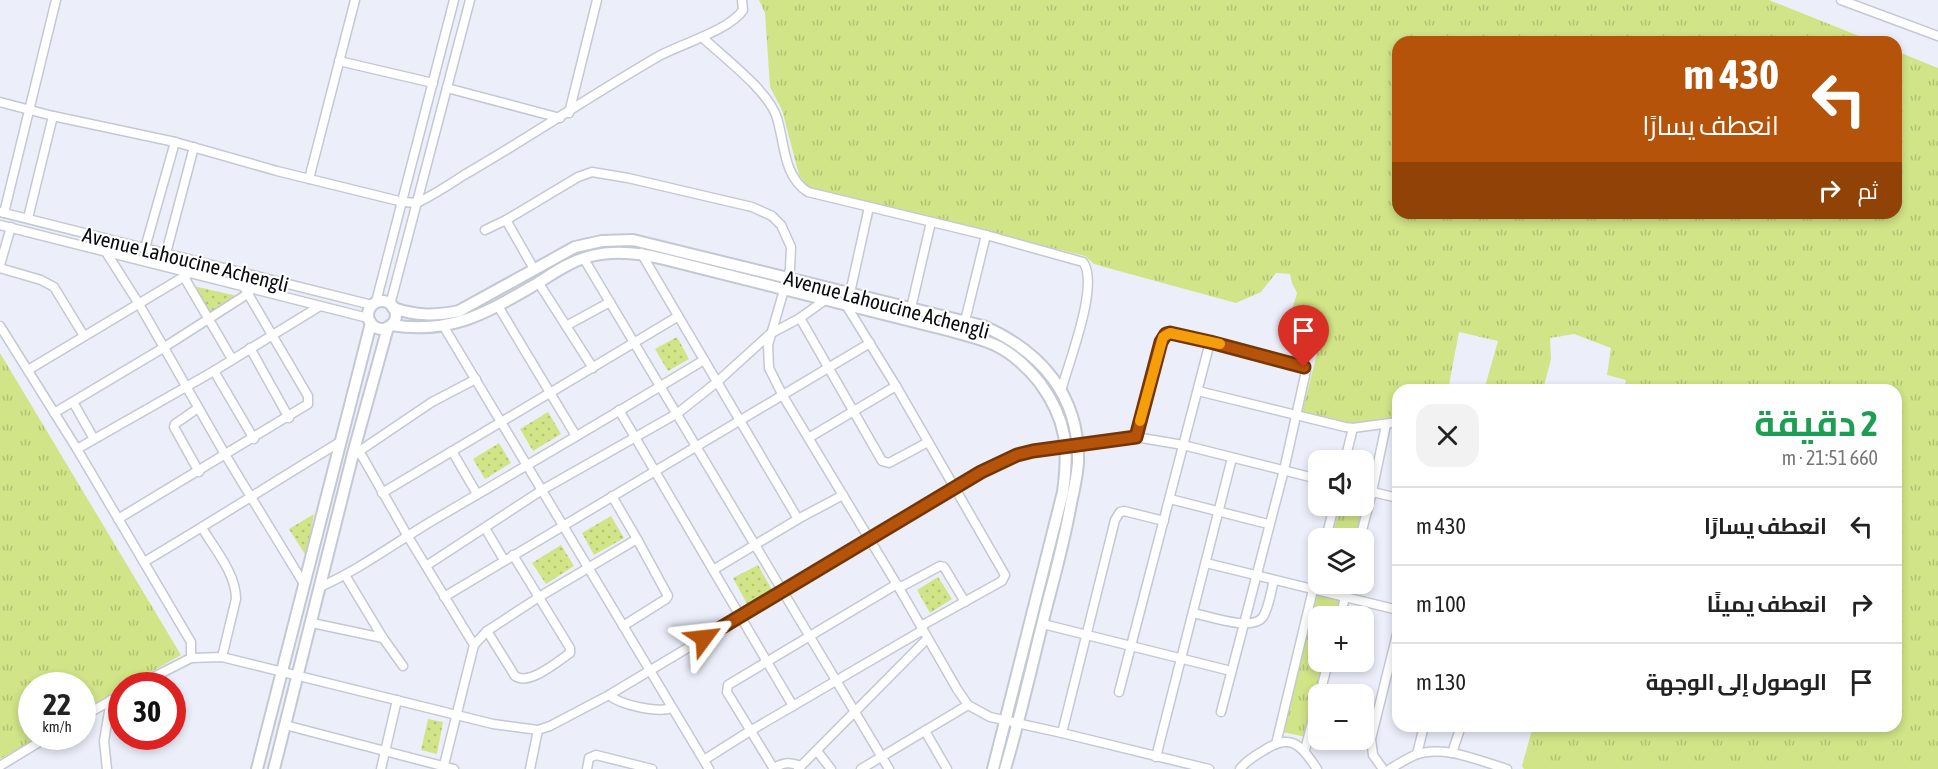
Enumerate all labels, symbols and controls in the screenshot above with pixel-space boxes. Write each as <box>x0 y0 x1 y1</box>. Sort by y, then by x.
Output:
text: 430 m <box>1684 50 1779 98</box>
icon: left <box>1800 60 1878 138</box>
text: انعطف يسارًا <box>1642 110 1779 141</box>
icon: right <box>1813 174 1846 207</box>
text: ثم <box>1858 178 1878 204</box>
street label: Avenue Lahoucine Achengli <box>80 222 292 296</box>
street label: Avenue Lahoucine Achengli <box>782 265 992 343</box>
pin <box>1278 305 1329 367</box>
icon: arrive <box>1287 314 1320 347</box>
text: 2 دقيقة <box>1754 402 1878 444</box>
button: close <box>1416 404 1479 467</box>
text: 660 m · 21:51 <box>1782 446 1878 469</box>
map controls <box>1308 450 1374 750</box>
button: sound <box>1308 450 1374 516</box>
icon: left <box>1845 510 1878 543</box>
text: 430 m <box>1416 513 1466 539</box>
text: انعطف يسارًا <box>1704 513 1827 539</box>
button: layers <box>1308 528 1374 594</box>
icon: right <box>1845 588 1878 621</box>
text: 100 m <box>1416 591 1466 617</box>
text: انعطف يمينًا <box>1707 591 1827 617</box>
position arrow <box>672 606 736 670</box>
button: + <box>1308 606 1374 672</box>
icon: arrive <box>1845 666 1878 699</box>
text: 130 m <box>1416 669 1466 695</box>
text: الوصول إلى الوجهة <box>1646 669 1827 695</box>
speed limit sign: 30 <box>108 672 186 750</box>
button: − <box>1308 684 1374 750</box>
text: 22 <box>43 687 71 721</box>
text: km/h <box>42 718 72 735</box>

